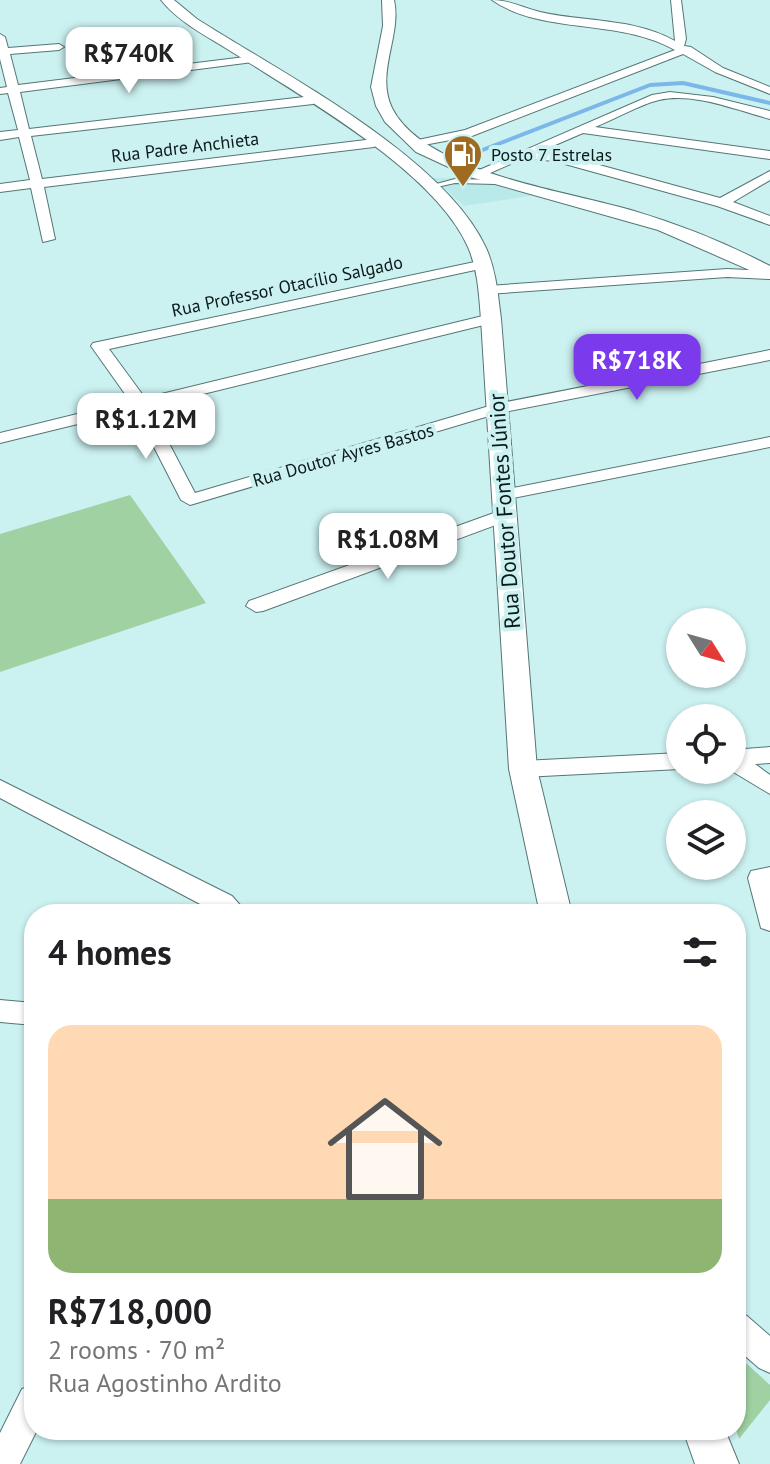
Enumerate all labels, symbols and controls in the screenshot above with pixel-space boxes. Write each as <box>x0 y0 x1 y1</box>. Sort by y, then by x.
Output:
pin: R$740K <box>64 27 194 95</box>
text: R$740K <box>84 36 174 69</box>
street label: Rua Padre Anchieta <box>110 127 260 167</box>
fuel station icon: Posto 7 Estrelas <box>442 133 484 188</box>
place label: Posto 7 Estrelas <box>491 143 612 166</box>
street label: Rua Professor Otacílio Salgado <box>169 250 405 322</box>
pin: R$718K <box>572 334 702 402</box>
text: R$718K <box>592 343 682 376</box>
street label: Rua Doutor Fontes Júnior <box>482 392 526 630</box>
pin: R$1.12M <box>72 393 220 461</box>
text: R$1.12M <box>95 402 197 435</box>
street label: Rua Doutor Ayres Bastos <box>250 418 436 492</box>
pin: R$1.08M <box>314 513 462 581</box>
text: R$1.08M <box>337 522 439 555</box>
north arrow <box>666 608 746 688</box>
map controls <box>666 608 746 880</box>
button: locate <box>666 704 746 784</box>
button: layers <box>666 800 746 880</box>
text: 4 homes <box>48 930 172 974</box>
icon: filters <box>678 930 722 974</box>
icon: home <box>313 1077 457 1221</box>
text: R$718,000 <box>48 1289 212 1333</box>
text: 2 rooms · 70 m² <box>48 1333 225 1366</box>
text: Rua Agostinho Ardito <box>48 1366 282 1399</box>

